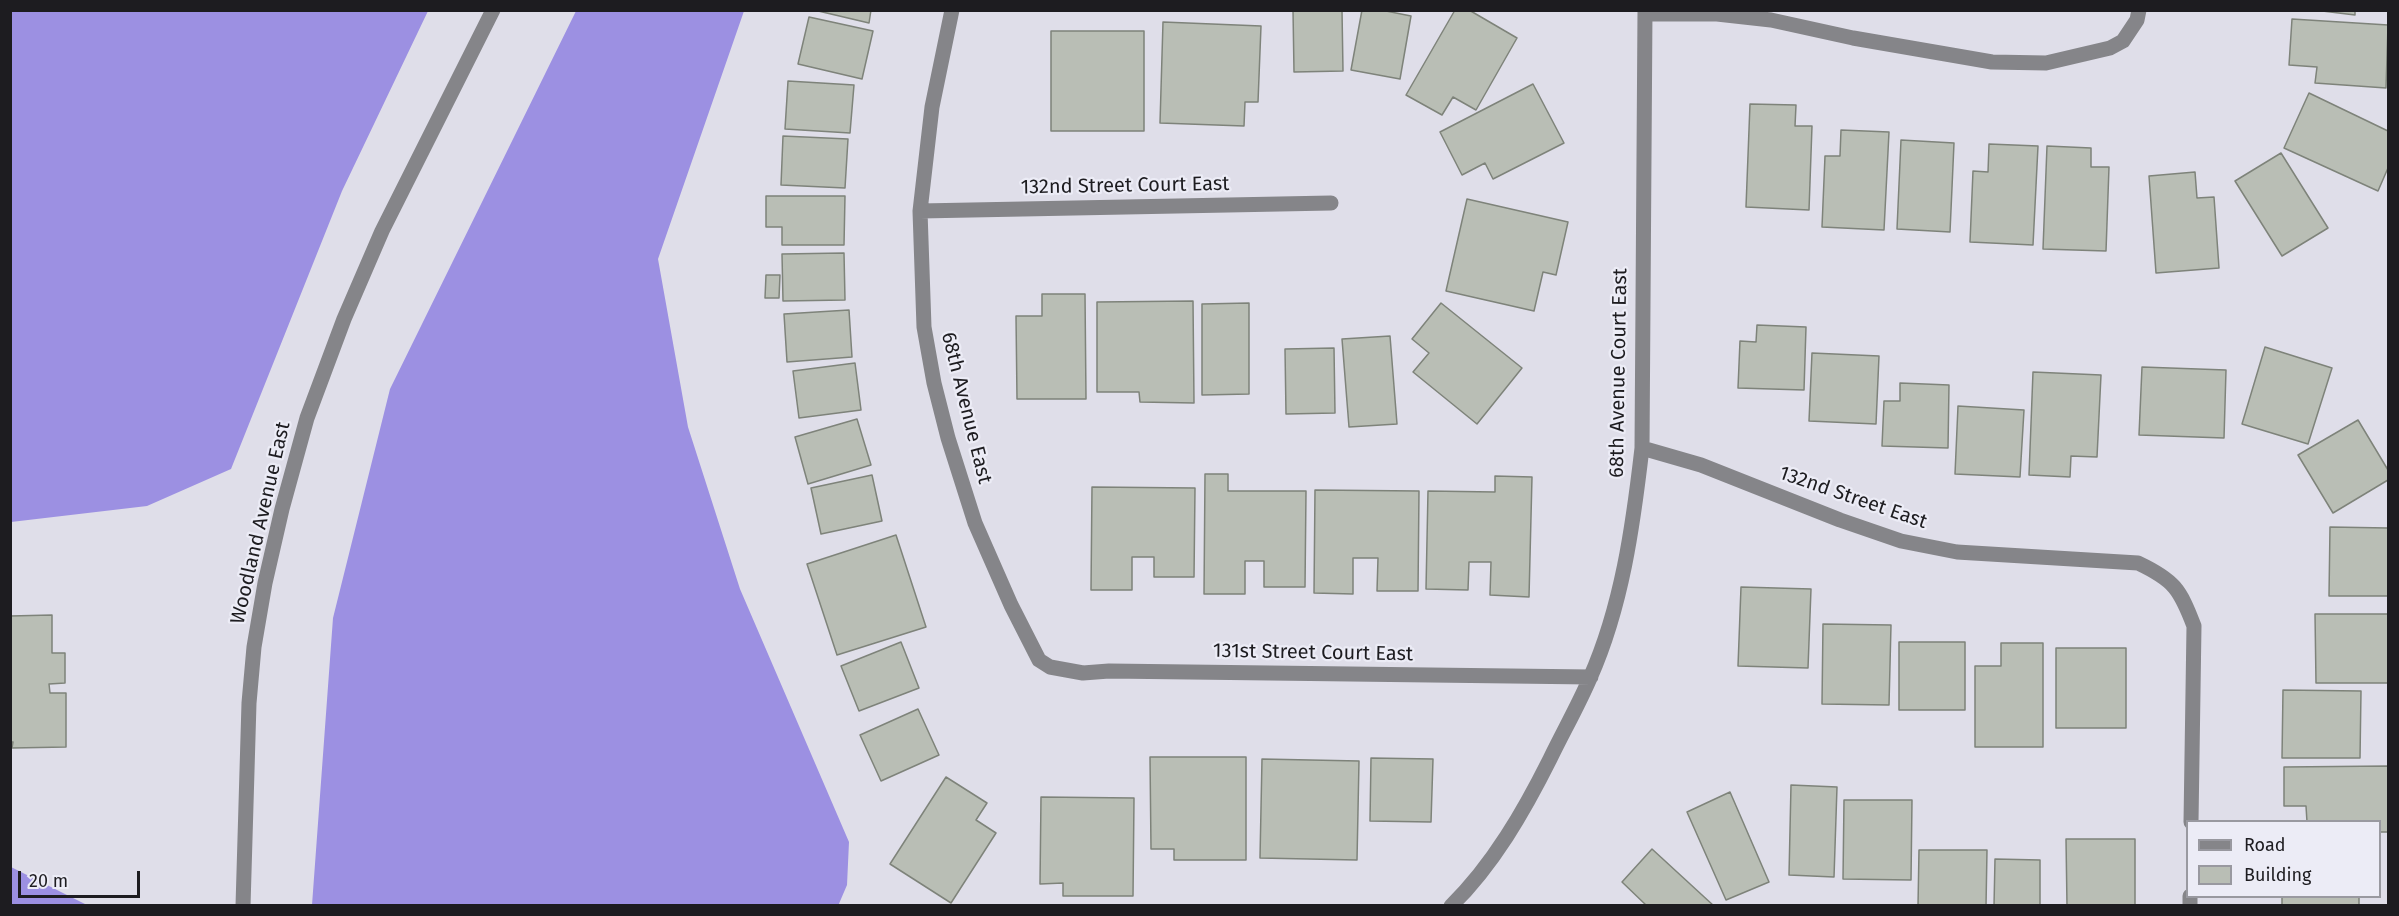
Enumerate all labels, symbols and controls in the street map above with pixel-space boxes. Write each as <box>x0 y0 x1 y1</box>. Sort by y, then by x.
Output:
street label: 132nd Street Court East <box>1020 172 1230 200</box>
street label: 68th Avenue Court East <box>1605 268 1633 478</box>
street label: 68th Avenue East <box>936 330 996 486</box>
street label: Woodland Avenue East <box>226 420 296 626</box>
street label: 132nd Street East <box>1776 461 1930 535</box>
street label: 131st Street Court East <box>1213 639 1413 667</box>
legend <box>2186 820 2381 898</box>
text: Road <box>2244 834 2286 856</box>
scale bar <box>21 859 142 897</box>
text: Building <box>2244 864 2311 886</box>
text: 20 m <box>29 870 68 892</box>

